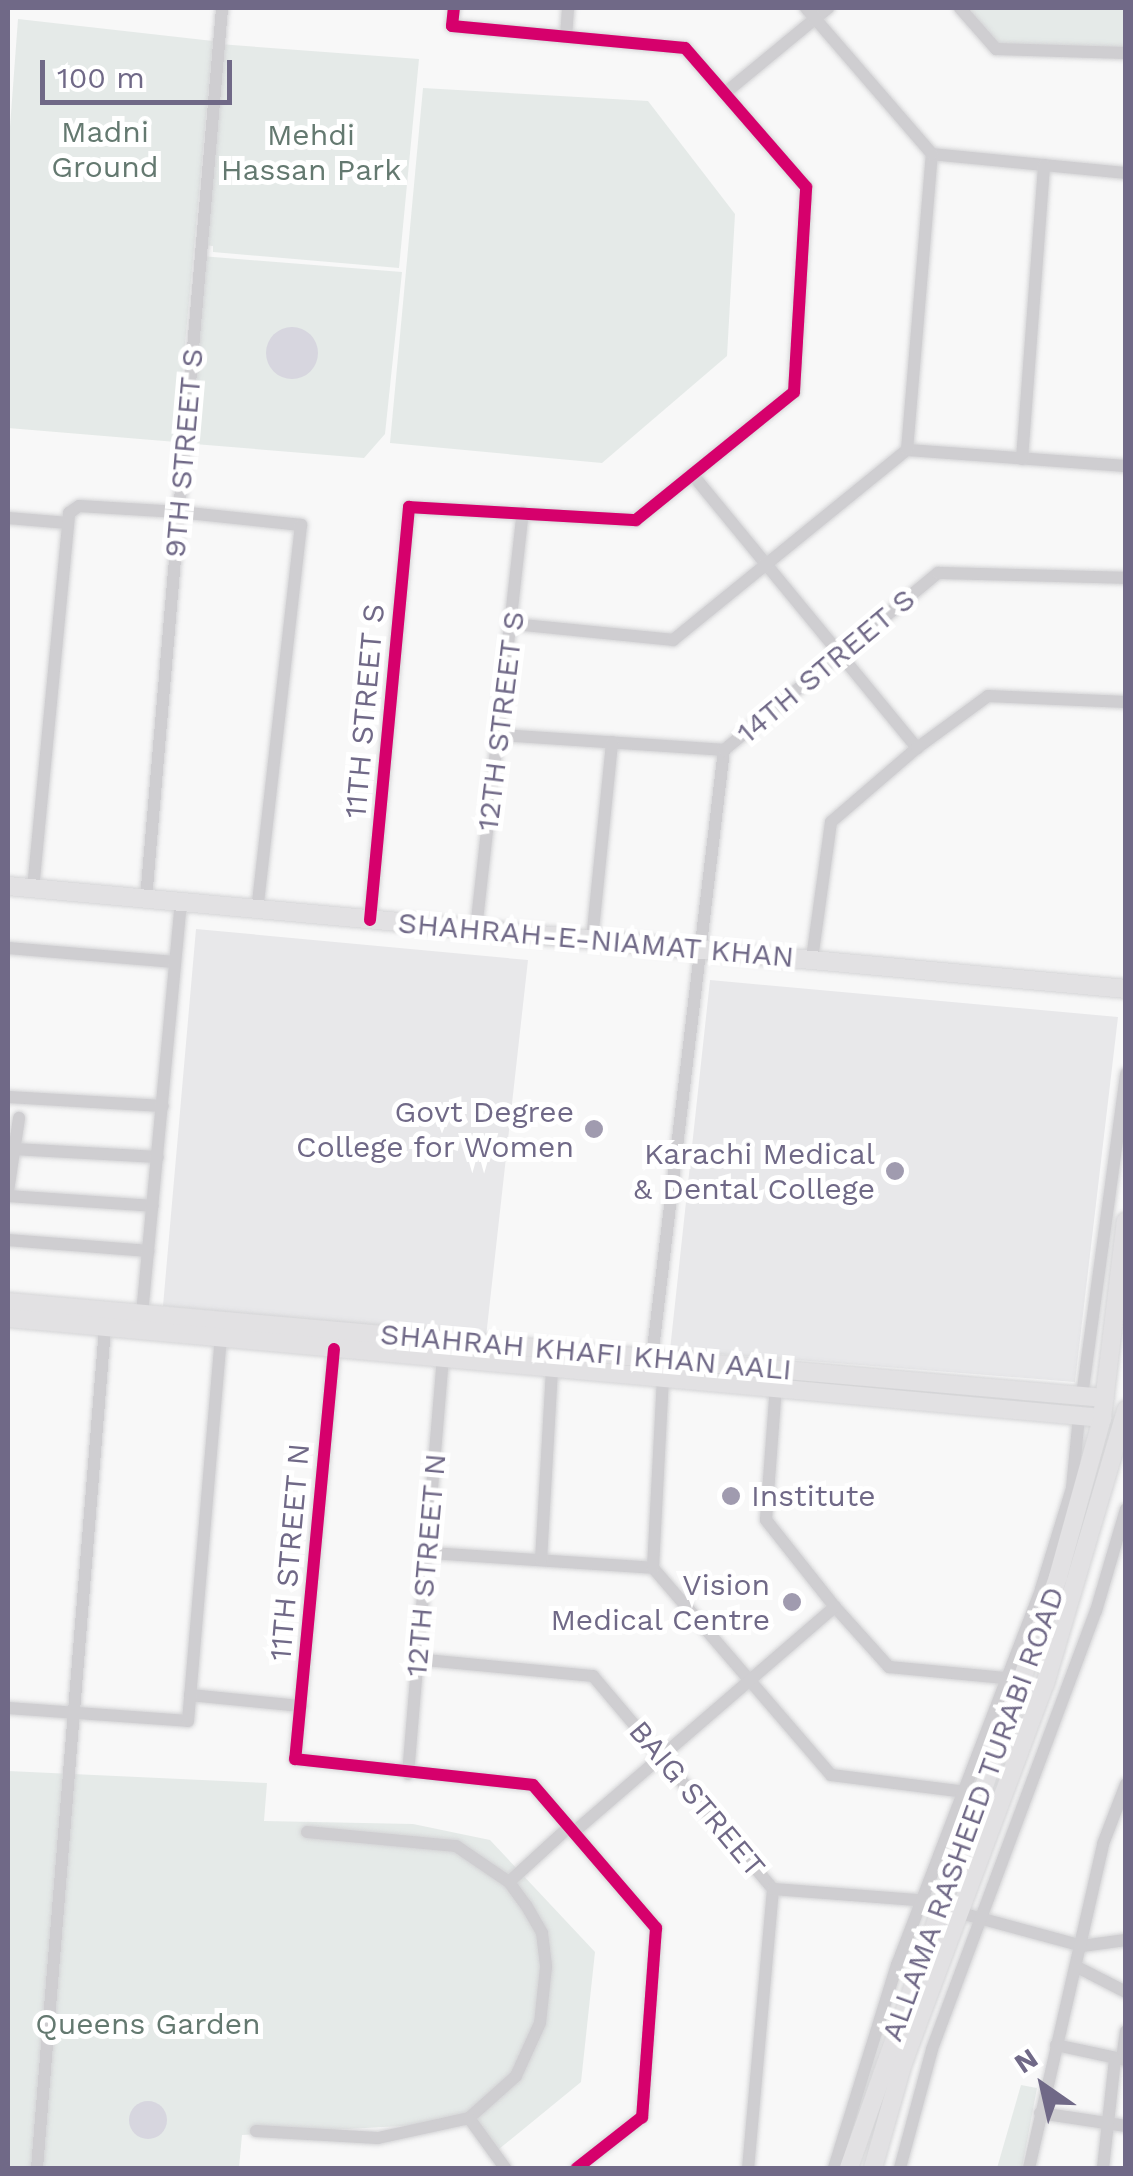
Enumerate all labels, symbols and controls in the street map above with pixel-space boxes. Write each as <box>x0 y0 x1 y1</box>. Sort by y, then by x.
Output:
scale bar <box>45 40 238 102</box>
text: 100 m <box>57 60 145 95</box>
park label: Madni Ground <box>51 114 159 184</box>
park label: Mehdi Hassan Park <box>221 117 401 188</box>
street label: 9TH STREET S <box>157 346 211 560</box>
street label: 14TH STREET S <box>729 581 923 751</box>
street label: 11TH STREET S <box>338 602 392 820</box>
street label: 12TH STREET S <box>470 609 532 833</box>
street label: SHAHRAH-E-NIAMAT KHAN <box>396 905 796 975</box>
place label: Govt Degree College for Women <box>294 1094 574 1164</box>
marker: Govt Degree College for Women <box>583 1118 605 1140</box>
place label: Karachi Medical & Dental College <box>632 1136 875 1206</box>
marker: Karachi Medical & Dental College <box>884 1160 906 1182</box>
street label: SHAHRAH KHAFI KHAN AALI <box>378 1316 794 1388</box>
street label: 11TH STREET N <box>263 1441 317 1663</box>
street label: 12TH STREET N <box>398 1452 454 1678</box>
place label: Institute <box>751 1478 876 1514</box>
marker: Institute <box>720 1485 742 1507</box>
place label: Vision Medical Centre <box>549 1567 770 1638</box>
street label: ALLAMA RASHEED TURABI ROAD <box>874 1581 1072 2047</box>
marker: Vision Medical Centre <box>779 1589 805 1615</box>
street label: BAIG STREET <box>621 1714 773 1884</box>
park label: Queens Garden <box>35 2006 261 2042</box>
north arrow <box>993 2036 1093 2136</box>
text: N <box>1008 2041 1044 2080</box>

